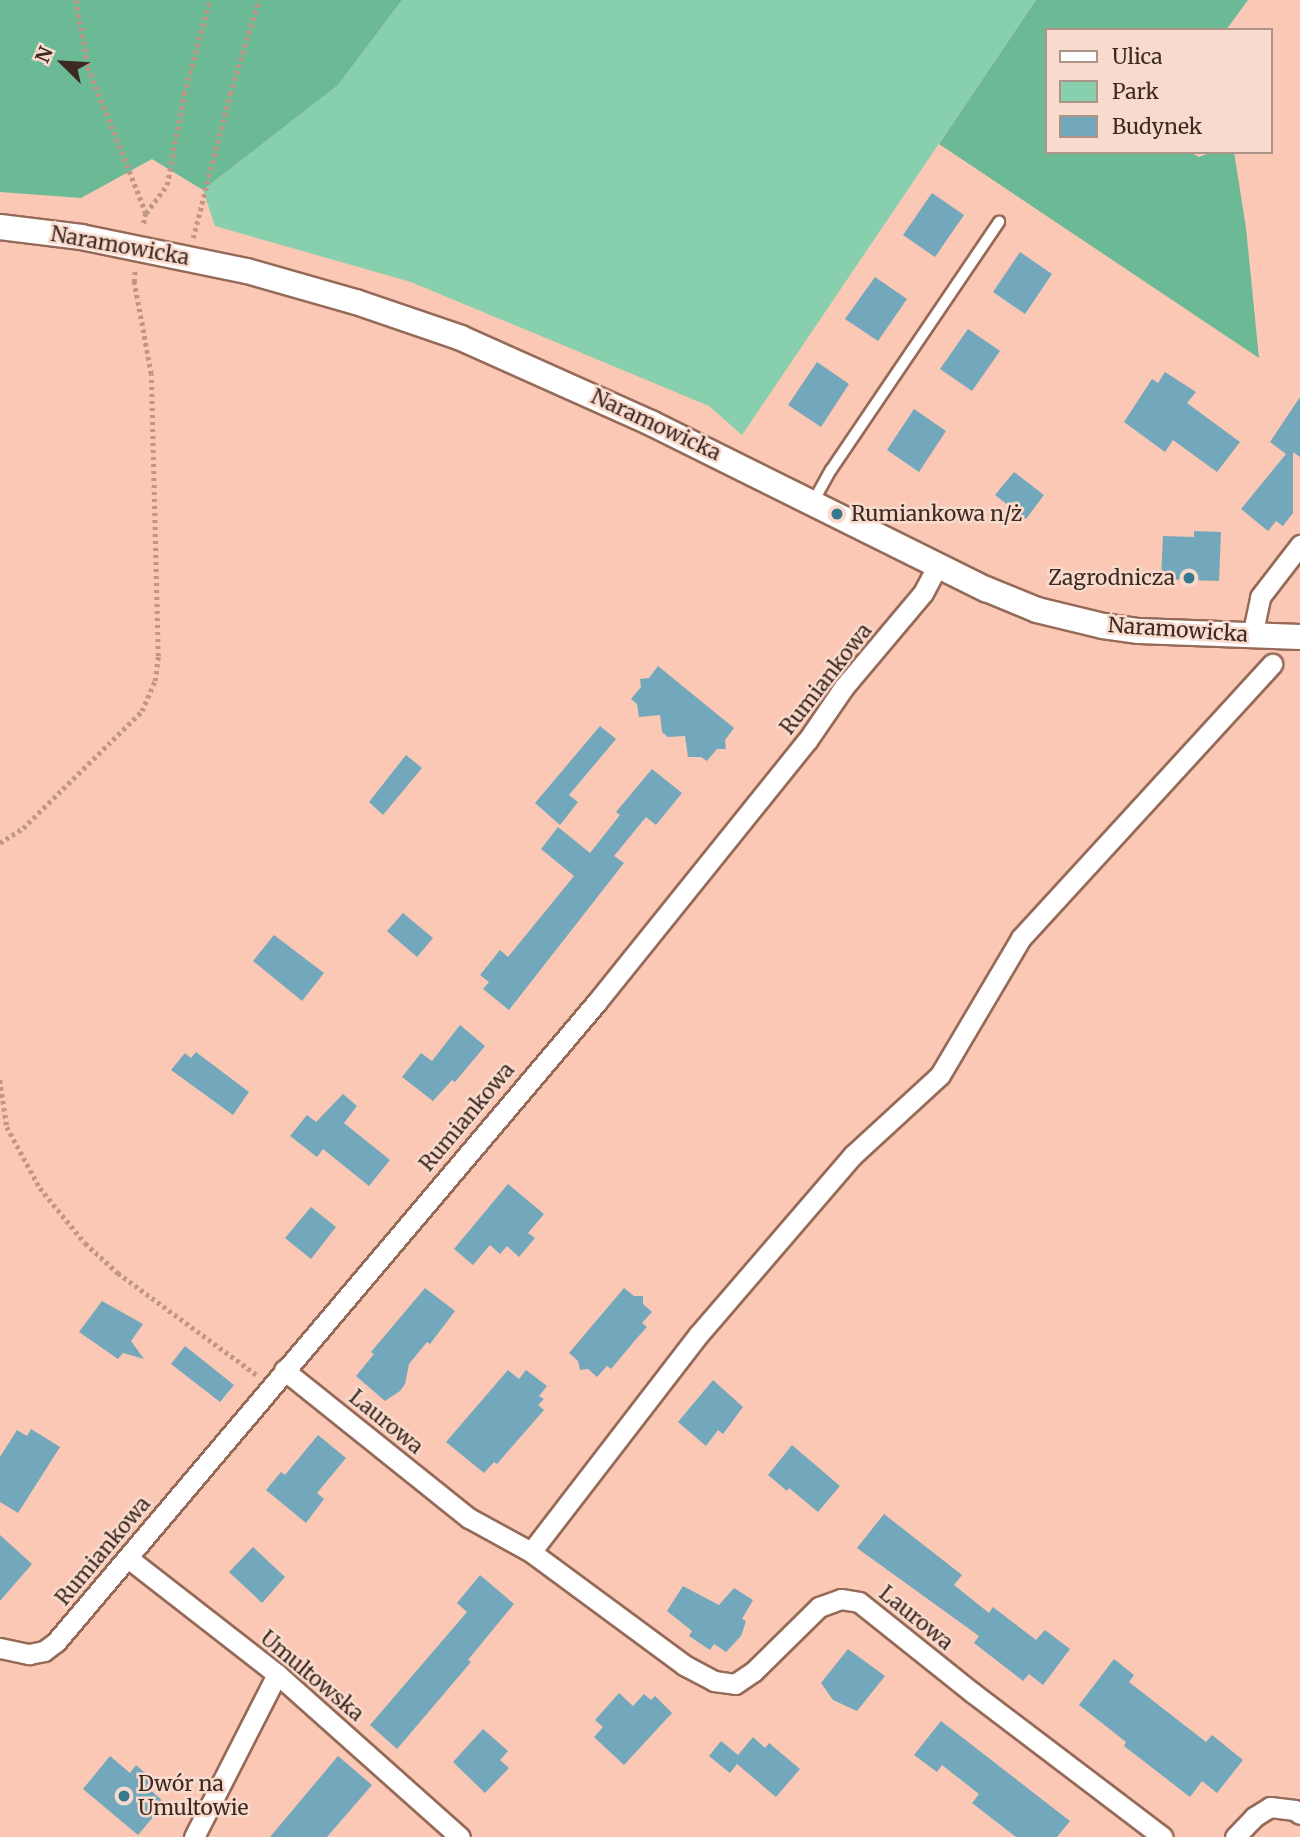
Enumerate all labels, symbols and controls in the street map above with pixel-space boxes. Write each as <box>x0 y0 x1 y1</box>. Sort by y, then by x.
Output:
north arrow <box>28 28 98 98</box>
legend <box>1044 28 1272 154</box>
text: N <box>30 43 58 66</box>
text: Ulica <box>1112 43 1162 70</box>
text: Park <box>1112 78 1159 105</box>
text: Budynek <box>1112 113 1202 140</box>
street label: Naramowicka <box>49 221 191 271</box>
street label: Naramowicka <box>587 384 725 466</box>
place label: Rumiankowa n/ż <box>851 501 1022 527</box>
marker: Rumiankowa n/ż <box>829 506 845 522</box>
place label: Zagrodnicza <box>1048 565 1175 591</box>
marker: Zagrodnicza <box>1181 570 1197 586</box>
street label: Naramowicka <box>1107 613 1249 647</box>
street label: Rumiankowa <box>775 618 877 740</box>
street label: Rumiankowa <box>414 1058 520 1176</box>
street label: Laurowa <box>344 1385 428 1459</box>
street label: Rumiankowa <box>50 1492 156 1610</box>
street label: Laurowa <box>874 1581 958 1655</box>
street label: Umultowska <box>255 1625 369 1727</box>
place label: Dwór na Umultowie <box>138 1771 248 1821</box>
marker: Dwór na Umultowie <box>116 1788 132 1804</box>

